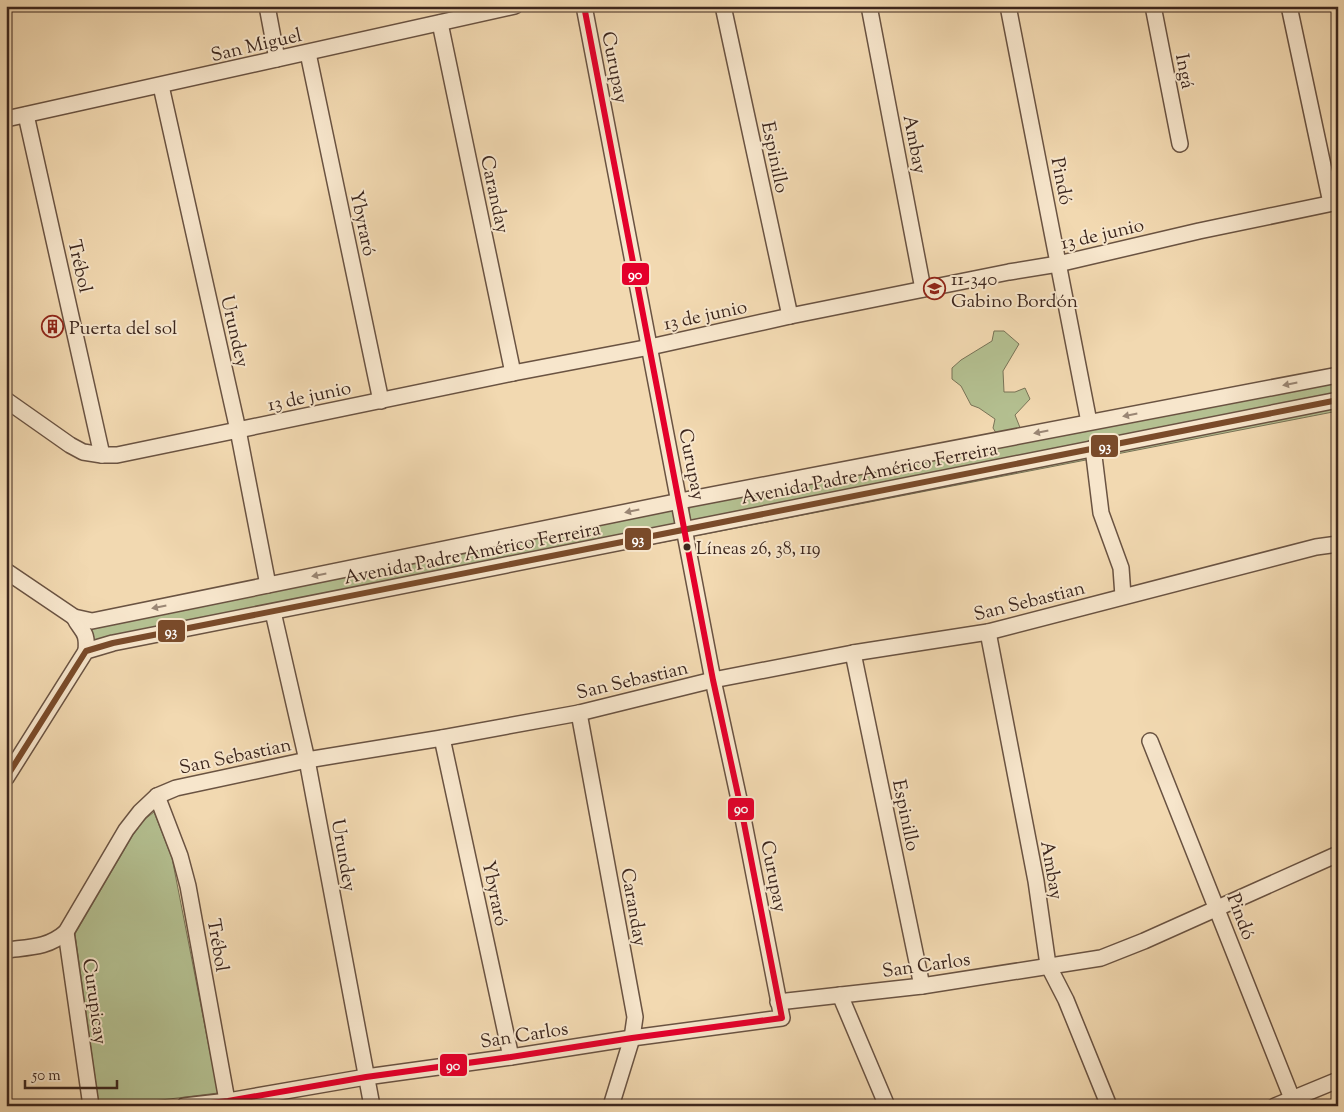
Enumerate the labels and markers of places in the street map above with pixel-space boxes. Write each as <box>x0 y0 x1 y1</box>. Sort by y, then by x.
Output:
place label: 11-340 Gabino Bordón <box>951 267 1078 316</box>
school or university icon: 11-340 Gabino Bordón <box>923 277 947 301</box>
building icon: Puerta del sol <box>41 315 65 339</box>
place label: Puerta del sol <box>69 316 177 343</box>
place label: Líneas 26, 38, 119 <box>696 537 821 563</box>
marker: Líneas 26, 38, 119 <box>682 542 692 552</box>

